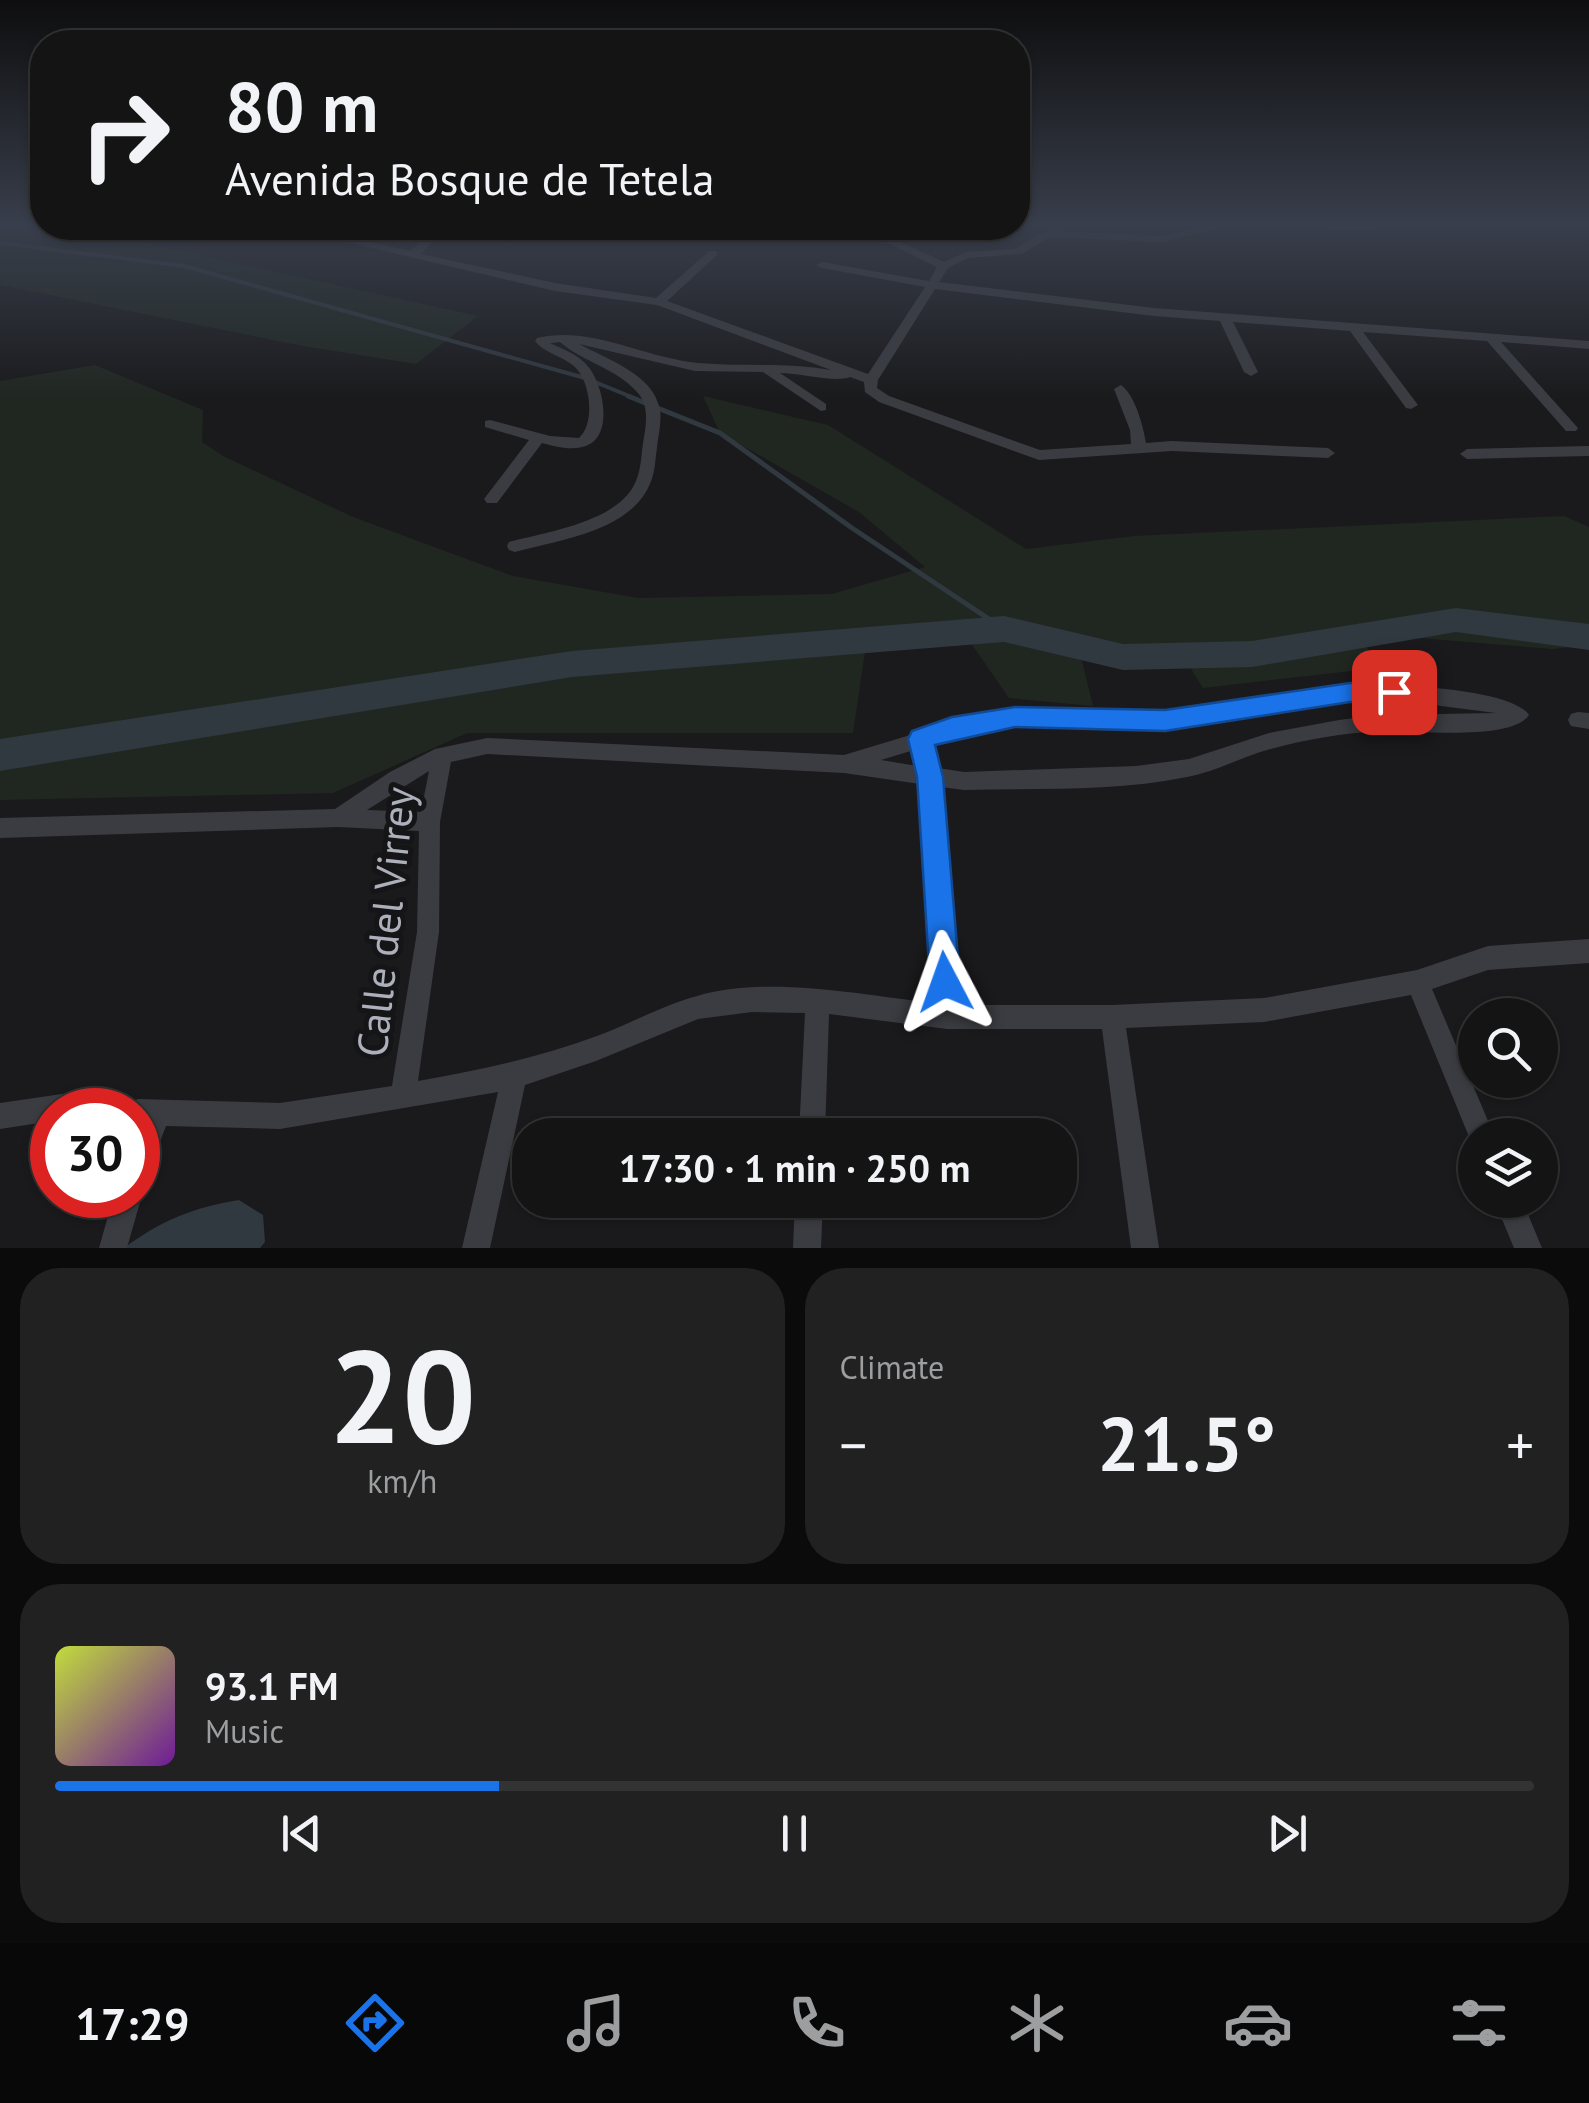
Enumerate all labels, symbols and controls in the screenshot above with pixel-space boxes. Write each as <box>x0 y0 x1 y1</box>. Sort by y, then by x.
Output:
text: 80 m <box>225 61 378 151</box>
icon: right <box>60 70 190 200</box>
text: Avenida Bosque de Tetela <box>225 149 715 207</box>
pin <box>1352 650 1437 735</box>
icon: arrive <box>1367 665 1422 720</box>
street label: Calle del Virrey <box>343 784 427 1060</box>
position arrow <box>893 930 997 1034</box>
map controls <box>1458 998 1558 1218</box>
button: search <box>1458 998 1558 1098</box>
speed limit sign: 30 <box>30 1088 160 1218</box>
button: layers <box>1458 1118 1558 1218</box>
text: 17:30 · 1 min · 250 m <box>619 1143 970 1192</box>
text: 20 <box>329 1311 476 1479</box>
text: Climate <box>840 1346 944 1388</box>
text: 21.5° <box>1097 1395 1276 1492</box>
text: − <box>840 1409 867 1480</box>
text: + <box>1506 1409 1534 1480</box>
text: km/h <box>367 1460 437 1502</box>
text: 93.1 FM <box>205 1661 338 1710</box>
text: Music <box>205 1710 284 1752</box>
icon: previous <box>274 1806 329 1861</box>
icon: pause <box>767 1806 822 1861</box>
icon: next <box>1260 1806 1315 1861</box>
icon: directions <box>340 1988 410 2058</box>
icon: music <box>561 1988 631 2058</box>
icon: phone <box>782 1988 852 2058</box>
icon: climate <box>1002 1988 1072 2058</box>
icon: car <box>1223 1988 1293 2058</box>
icon: filters <box>1444 1988 1514 2058</box>
text: 17:29 <box>75 1994 190 2052</box>

